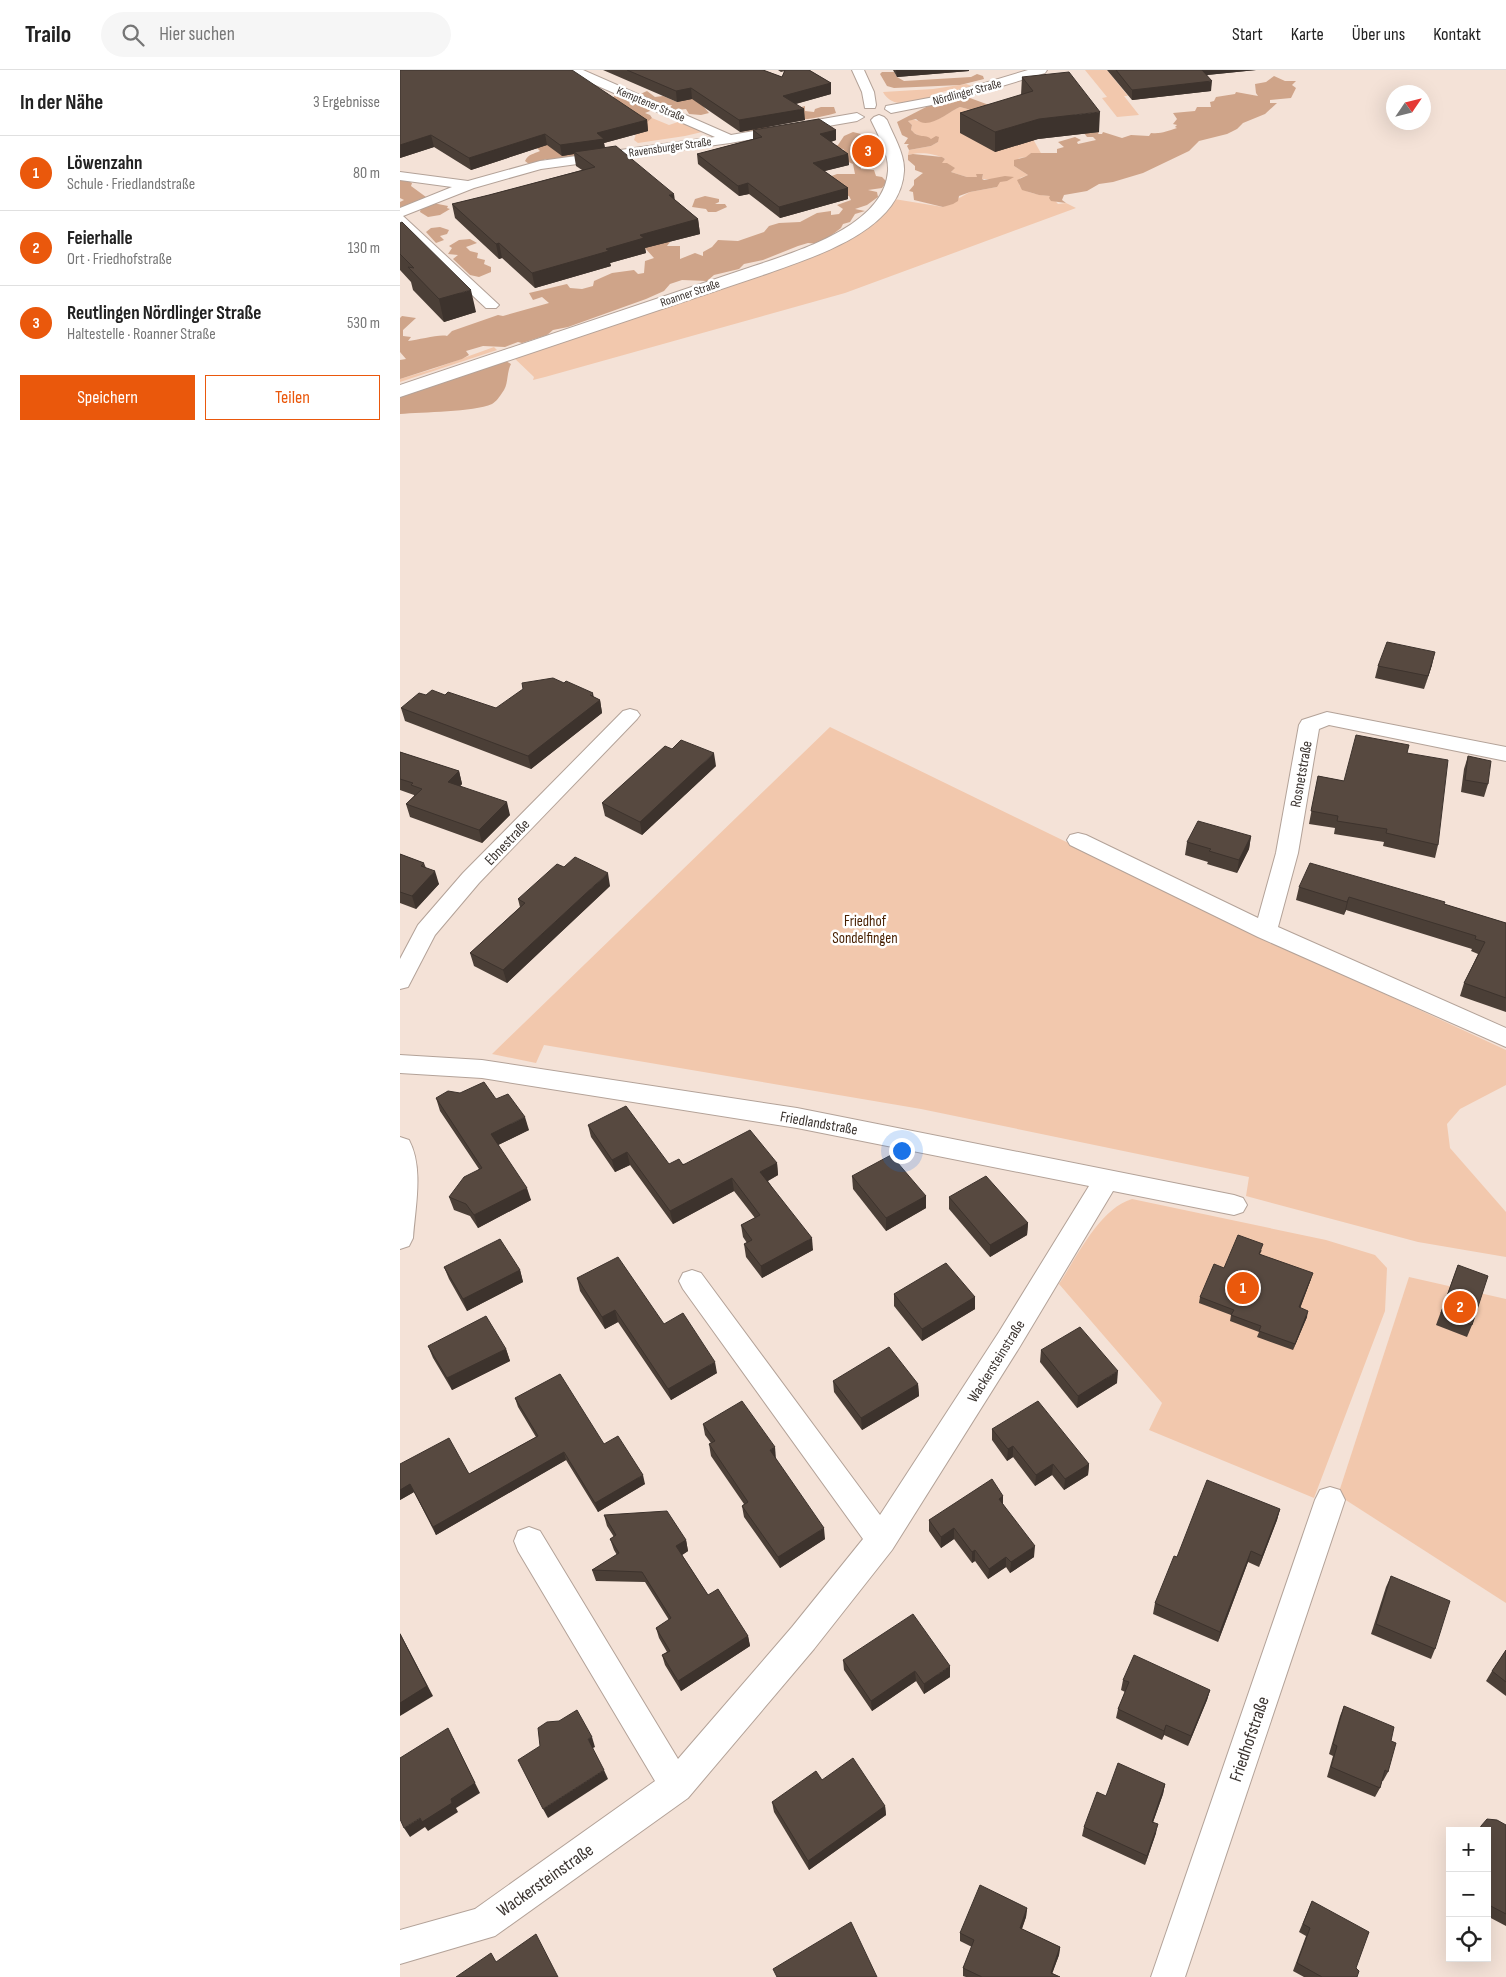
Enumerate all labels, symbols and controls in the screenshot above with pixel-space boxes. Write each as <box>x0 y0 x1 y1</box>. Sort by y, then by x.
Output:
search box <box>101 12 451 57</box>
text: Trailo <box>25 20 71 49</box>
icon: search <box>119 21 147 49</box>
text: Hier suchen <box>159 23 235 46</box>
text: Start <box>1232 24 1263 45</box>
text: Karte <box>1291 24 1324 45</box>
text: Über uns <box>1352 24 1405 45</box>
text: Kontakt <box>1433 24 1481 45</box>
street label: Nördlinger Straße <box>931 76 1003 109</box>
street label: Kemptener Straße <box>614 83 687 126</box>
north arrow <box>1386 85 1431 130</box>
text: In der Nähe <box>20 90 103 115</box>
text: 3 Ergebnisse <box>313 93 380 112</box>
pin: 3 <box>852 132 884 170</box>
street label: Ravensburger Straße <box>628 134 713 161</box>
text: Löwenzahn <box>67 152 143 175</box>
text: 1 <box>33 164 39 183</box>
text: 80 m <box>353 164 380 183</box>
text: Schule · Friedlandstraße <box>67 175 195 194</box>
text: Feierhalle <box>67 227 133 250</box>
text: 2 <box>32 239 40 258</box>
text: 130 m <box>348 239 380 258</box>
text: Ort · Friedhofstraße <box>67 250 172 269</box>
street label: Roanner Straße <box>658 276 722 311</box>
text: Reutlingen Nördlinger Straße <box>67 302 261 325</box>
text: 3 <box>32 314 40 333</box>
text: 530 m <box>347 314 380 333</box>
text: Haltestelle · Roanner Straße <box>67 325 216 344</box>
button: Speichern <box>20 375 195 420</box>
button: Teilen <box>205 375 380 420</box>
street label: Rosnetstraße <box>1286 739 1317 809</box>
street label: Ebnestraße <box>481 815 534 869</box>
park label: Friedhof Sondelfingen <box>832 912 898 948</box>
street label: Friedlandstraße <box>779 1107 859 1140</box>
your location <box>889 1138 915 1164</box>
pin: 1 <box>1227 1269 1259 1307</box>
pin: 2 <box>1444 1288 1476 1326</box>
street label: Wackersteinstraße <box>963 1316 1029 1406</box>
street label: Friedhofstraße <box>1225 1694 1274 1785</box>
map controls <box>1446 1827 1491 1962</box>
button: + <box>1446 1827 1491 1872</box>
street label: Wackersteinstraße <box>493 1839 597 1921</box>
button: − <box>1446 1872 1491 1917</box>
button: locate <box>1446 1917 1491 1962</box>

